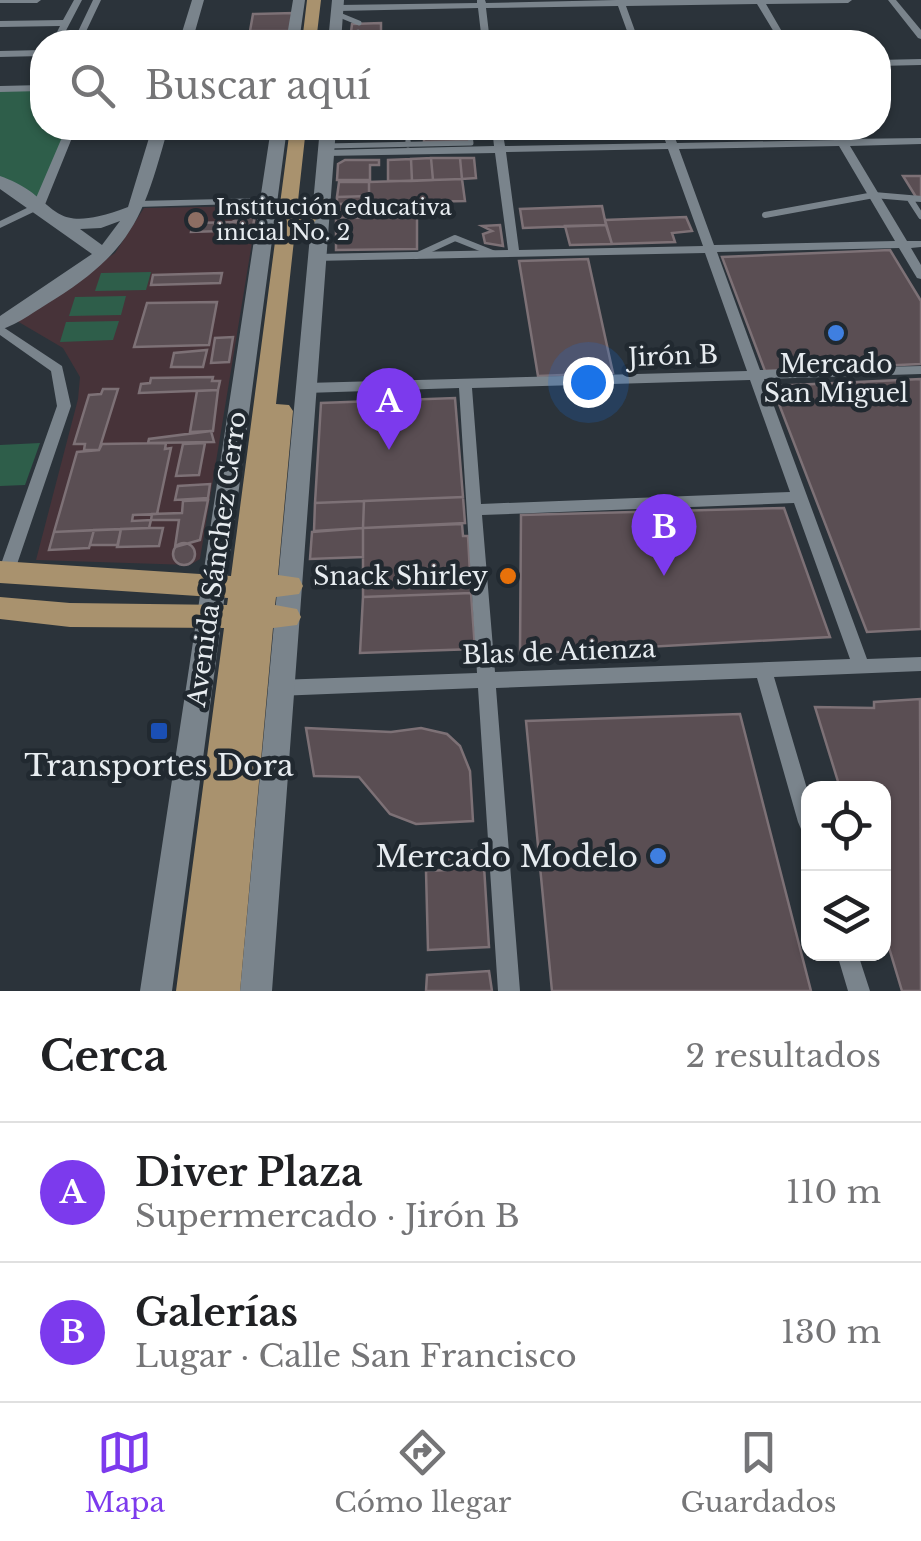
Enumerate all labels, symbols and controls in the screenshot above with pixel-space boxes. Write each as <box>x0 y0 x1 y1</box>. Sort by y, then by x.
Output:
search box <box>30 30 891 140</box>
icon: search <box>65 58 120 113</box>
text: Buscar aquí <box>145 62 370 109</box>
place label: Institución educativa inicial No. 2 <box>216 194 452 246</box>
marker: Institución educativa inicial No. 2 <box>185 209 207 231</box>
marker: Mercado San Miguel <box>825 322 847 344</box>
street label: Jirón B <box>625 339 718 373</box>
place label: Mercado San Miguel <box>764 349 908 409</box>
your location <box>563 357 614 408</box>
pin: A <box>356 368 422 450</box>
street label: Avenida Sánchez Cerro <box>181 409 253 710</box>
pin: B <box>632 494 696 576</box>
place label: Snack Shirley <box>313 561 488 592</box>
marker: Snack Shirley <box>497 565 519 587</box>
street label: Blas de Atienza <box>462 633 656 671</box>
marker: Transportes Dora <box>148 720 170 742</box>
place label: Transportes Dora <box>24 747 294 784</box>
map controls <box>801 781 891 961</box>
button: locate <box>801 781 891 871</box>
place label: Mercado Modelo <box>375 838 638 875</box>
marker: Mercado Modelo <box>647 845 669 867</box>
button: layers <box>801 871 891 961</box>
text: Cerca <box>40 1030 168 1082</box>
text: 2 resultados <box>686 1036 881 1076</box>
text: Diver Plaza <box>135 1149 363 1196</box>
text: A <box>60 1172 85 1212</box>
text: 110 m <box>786 1172 881 1212</box>
text: Supermercado · Jirón B <box>135 1196 520 1236</box>
text: Galerías <box>135 1289 298 1336</box>
text: B <box>60 1312 85 1352</box>
text: 130 m <box>781 1312 881 1352</box>
text: Lugar · Calle San Francisco <box>135 1336 577 1376</box>
tab: Mapa <box>85 1425 165 1520</box>
tab: Cómo llegar <box>334 1425 511 1520</box>
tab: Guardados <box>680 1425 836 1520</box>

